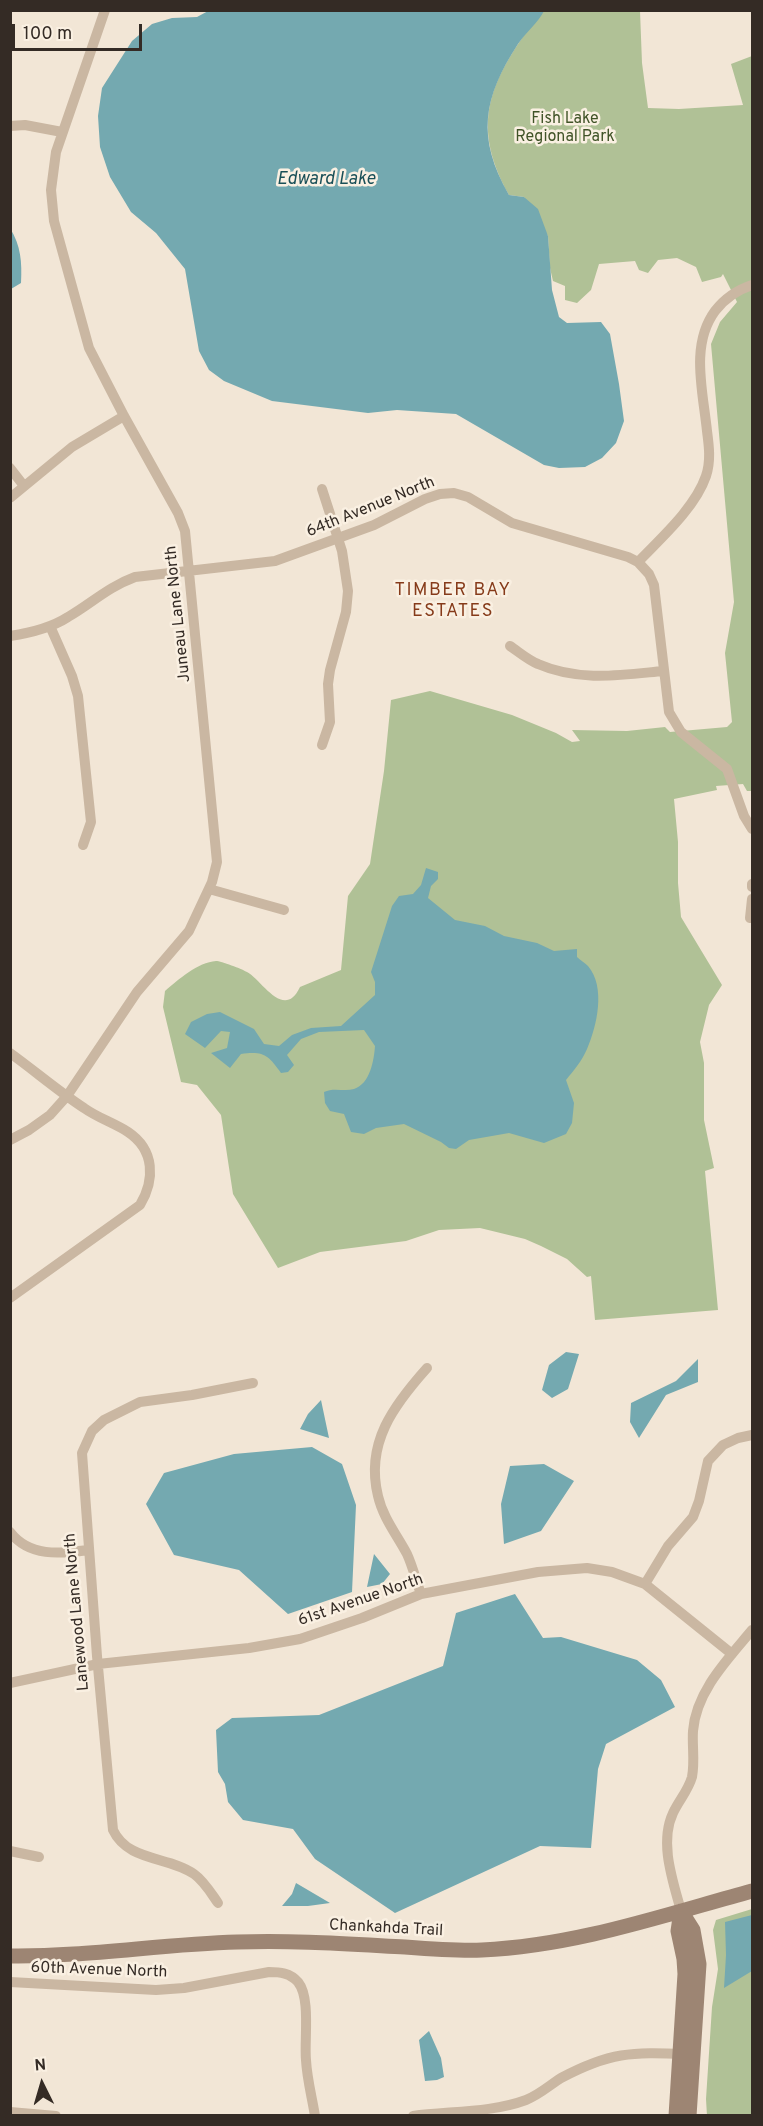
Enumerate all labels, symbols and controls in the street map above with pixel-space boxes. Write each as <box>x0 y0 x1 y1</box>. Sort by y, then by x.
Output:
scale bar <box>15 12 146 50</box>
text: 100 m <box>23 23 72 46</box>
park label: Fish Lake Regional Park <box>515 110 615 148</box>
water label: Edward Lake <box>277 169 375 191</box>
street label: 64th Avenue North <box>304 474 438 542</box>
street label: Juneau Lane North <box>162 545 196 683</box>
district label: TIMBER BAY ESTATES <box>395 580 511 622</box>
street label: Lanewood Lane North <box>62 1532 94 1692</box>
street label: 61st Avenue North <box>296 1571 426 1631</box>
street label: Chankahda Trail <box>328 1916 444 1942</box>
street label: 60th Avenue North <box>30 1959 168 1983</box>
north arrow <box>12 2054 72 2114</box>
text: N <box>34 2056 47 2077</box>

